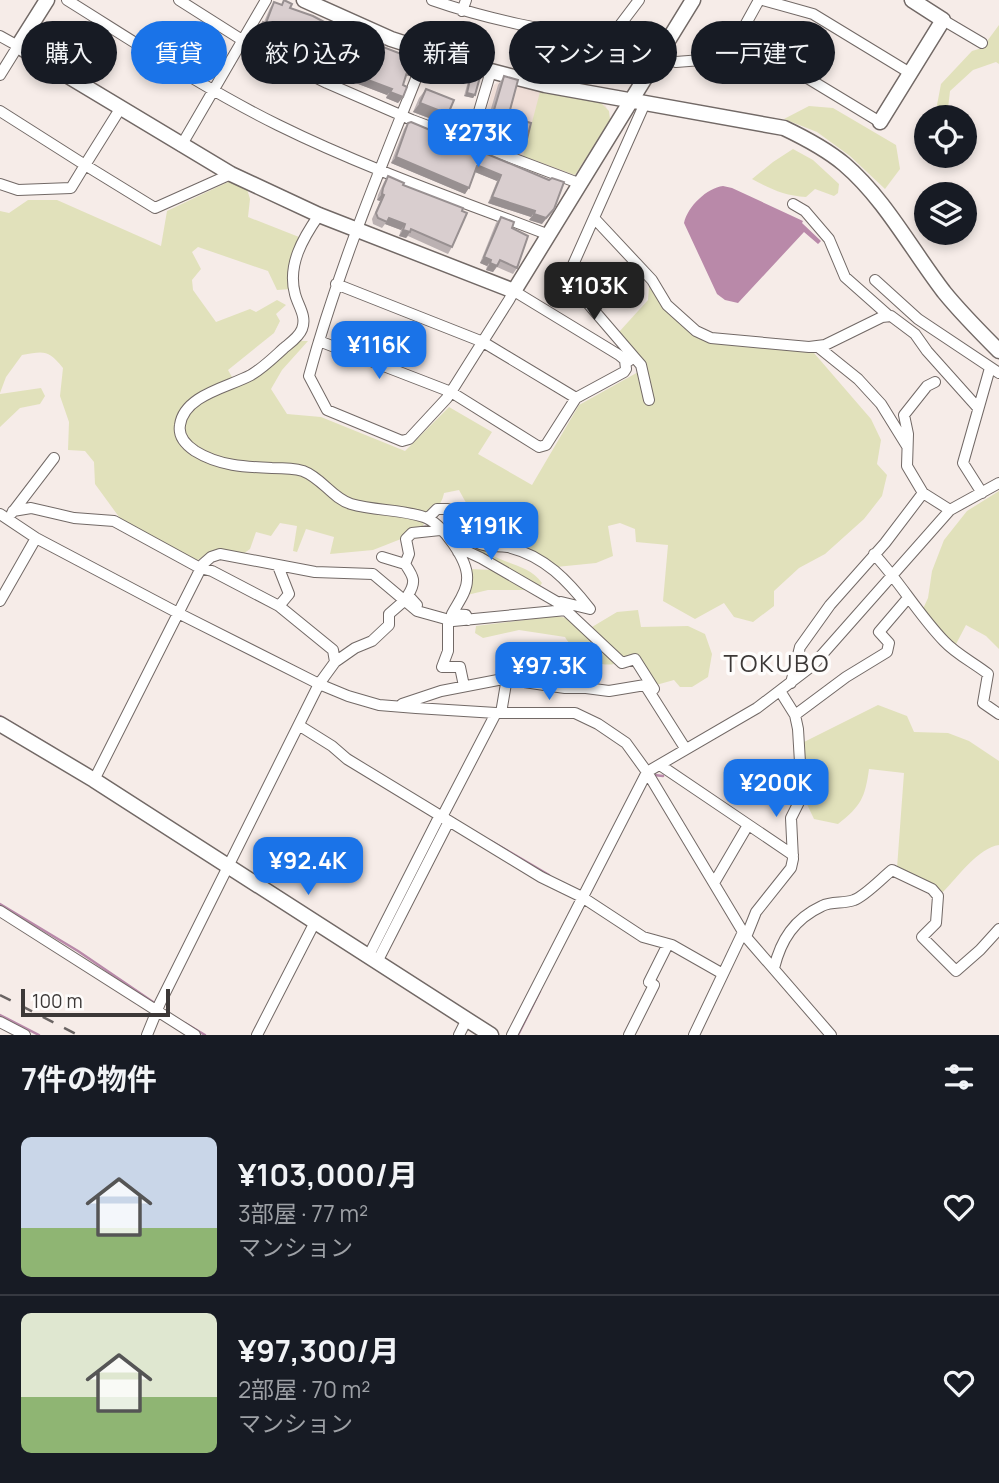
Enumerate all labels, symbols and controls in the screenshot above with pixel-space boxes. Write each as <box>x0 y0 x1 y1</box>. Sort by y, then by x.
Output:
chip: 購入 <box>21 21 117 84</box>
chip: 賃貸 <box>131 21 227 84</box>
chip: 絞り込み <box>241 21 385 84</box>
chip: 新着 <box>399 21 495 84</box>
chip: マンション <box>509 21 677 84</box>
chip: 一戸建て <box>691 21 835 84</box>
map controls <box>914 105 977 245</box>
button: locate <box>914 105 977 168</box>
pin: ¥273K <box>429 110 527 169</box>
text: ¥273K <box>444 116 512 148</box>
button: layers <box>914 182 977 245</box>
pin: ¥103K <box>545 262 643 322</box>
text: ¥103K <box>560 269 628 301</box>
pin: ¥116K <box>330 322 428 381</box>
text: ¥116K <box>347 328 411 360</box>
pin: ¥191K <box>442 503 540 562</box>
text: ¥191K <box>459 509 523 541</box>
pin: ¥97.3K <box>492 642 606 702</box>
district label: TOKUBO <box>724 646 830 679</box>
text: ¥97.3K <box>511 649 587 681</box>
pin: ¥200K <box>727 760 825 819</box>
text: ¥200K <box>740 766 812 798</box>
pin: ¥92.4K <box>251 838 365 897</box>
text: ¥92.4K <box>269 844 347 876</box>
scale bar <box>21 986 170 1018</box>
text: 100 m <box>32 988 83 1014</box>
text: 7件の物件 <box>21 1058 157 1099</box>
icon: filters <box>940 1058 978 1096</box>
text: ¥103,000/月 <box>238 1154 418 1195</box>
icon: home <box>77 1165 161 1249</box>
icon: heart <box>940 1188 978 1226</box>
text: 3部屋 · 77 m² <box>238 1197 368 1229</box>
text: マンション <box>238 1231 353 1263</box>
text: ¥97,300/月 <box>238 1330 399 1371</box>
icon: home <box>77 1341 161 1425</box>
icon: heart <box>940 1364 978 1402</box>
text: 2部屋 · 70 m² <box>238 1373 370 1405</box>
text: マンション <box>238 1407 353 1439</box>

